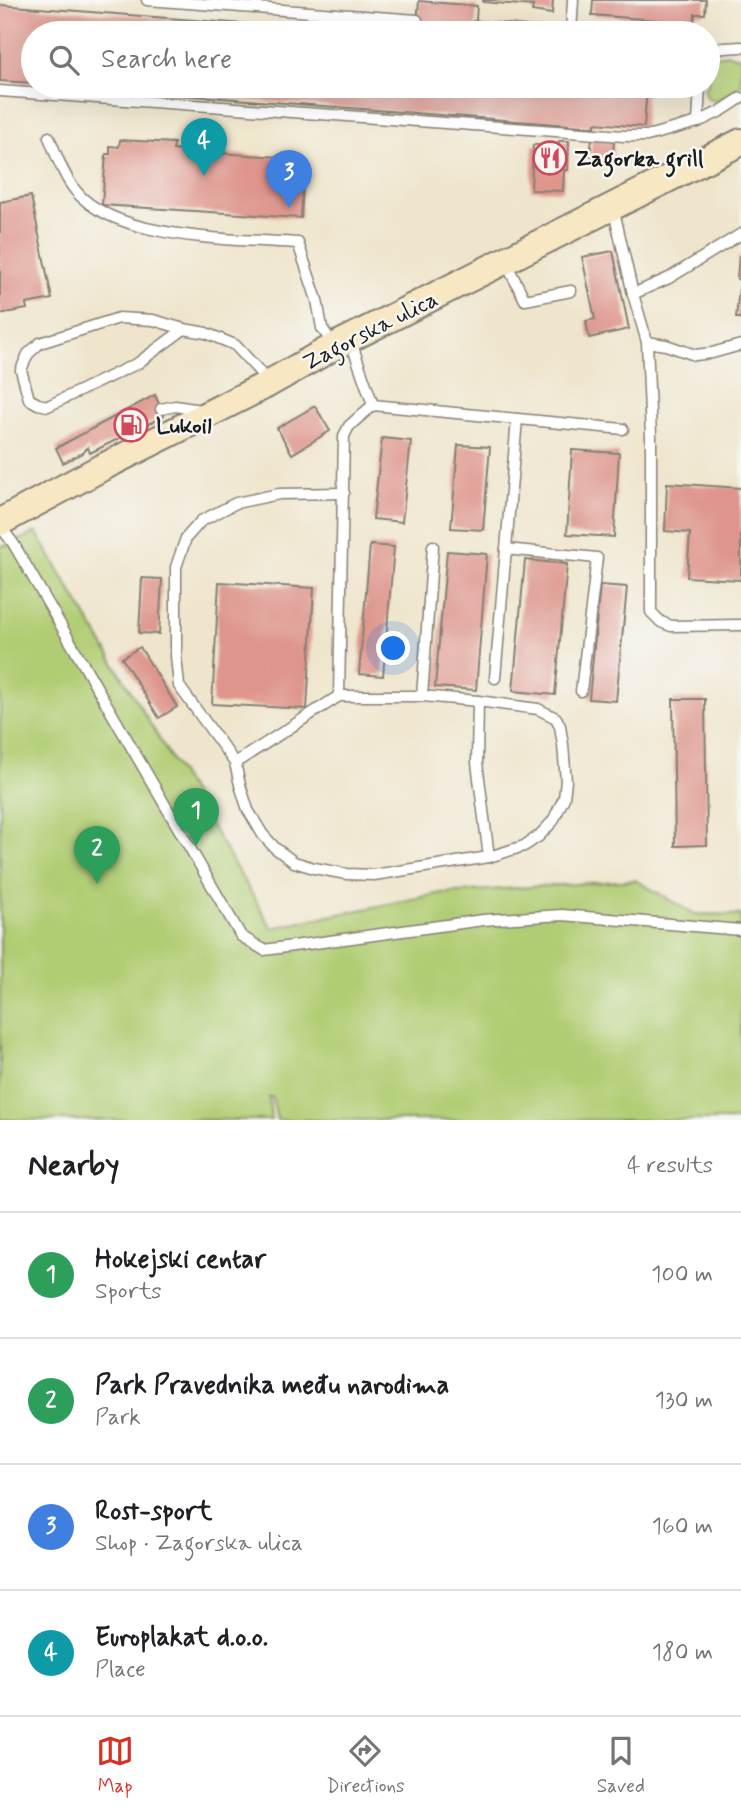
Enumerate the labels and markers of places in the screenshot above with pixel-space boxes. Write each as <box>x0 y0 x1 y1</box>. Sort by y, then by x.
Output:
pin: 4 <box>181 118 227 176</box>
restaurant icon: Zagorka grill <box>531 139 569 177</box>
place label: Zagorka grill <box>574 145 704 178</box>
pin: 3 <box>266 150 312 208</box>
fuel station icon: Lukoil <box>112 406 150 444</box>
place label: Lukoil <box>156 412 212 442</box>
pin: 1 <box>173 788 219 846</box>
pin: 2 <box>74 826 120 884</box>

